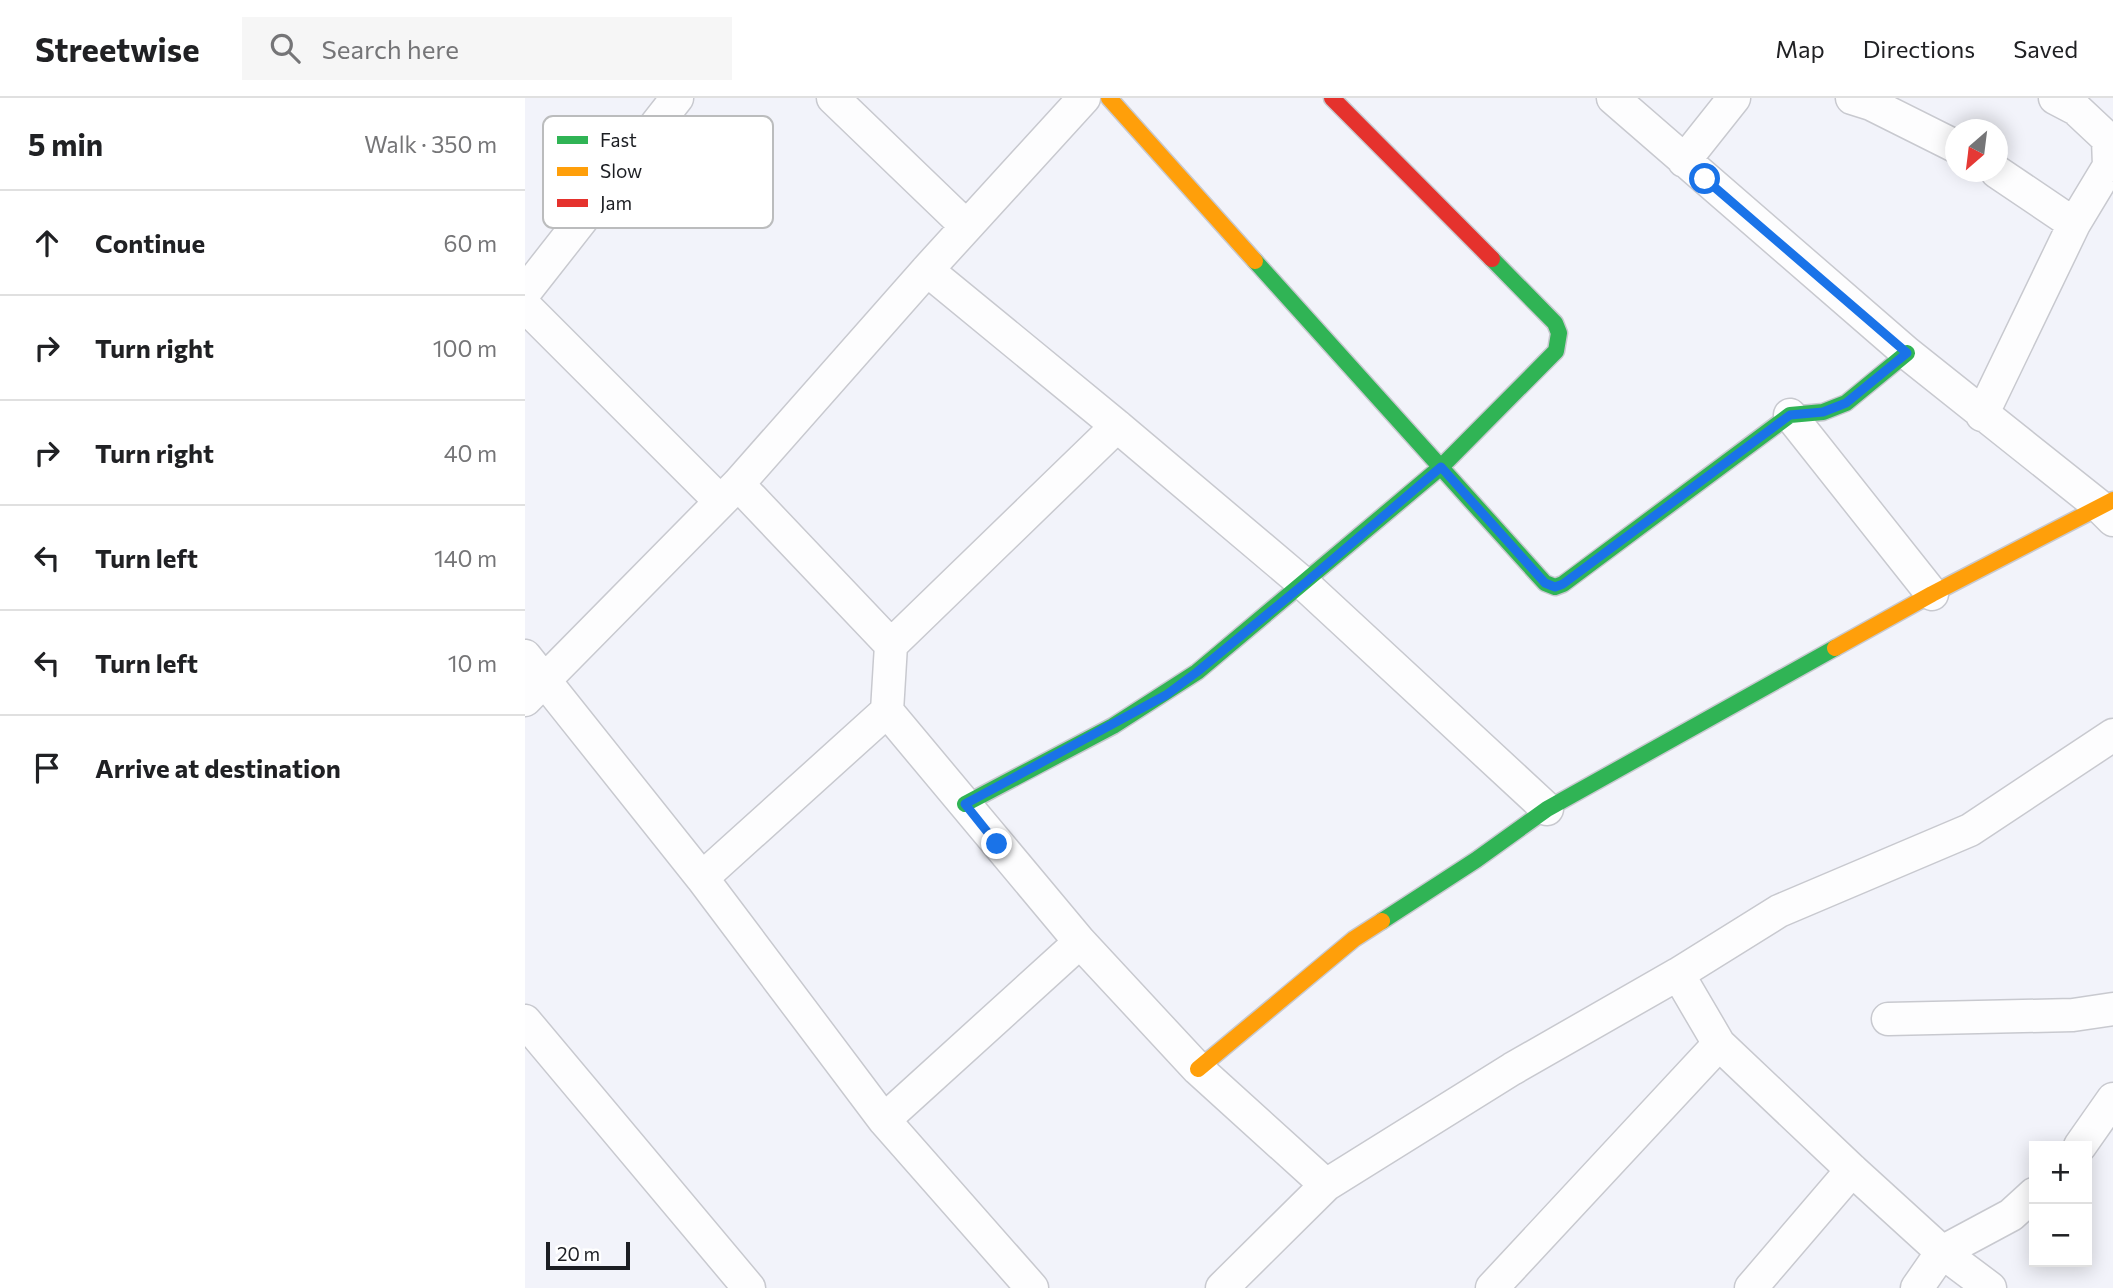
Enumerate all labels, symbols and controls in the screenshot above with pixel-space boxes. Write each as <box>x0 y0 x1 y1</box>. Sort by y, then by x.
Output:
search box <box>242 17 732 80</box>
text: Streetwise <box>35 28 200 69</box>
icon: search <box>266 29 304 67</box>
text: Search here <box>322 33 459 64</box>
text: Map <box>1775 34 1825 63</box>
text: Directions <box>1863 34 1975 63</box>
text: Saved <box>2013 34 2078 63</box>
legend <box>543 116 773 228</box>
north arrow <box>1945 119 2008 182</box>
text: 5 min <box>28 125 103 162</box>
text: Fast <box>600 128 637 151</box>
text: Walk · 350 m <box>364 130 497 158</box>
text: Slow <box>600 159 642 182</box>
route start <box>1689 163 1720 194</box>
text: Jam <box>600 191 632 214</box>
icon: ahead <box>28 224 66 262</box>
text: Continue <box>95 227 205 258</box>
text: 60 m <box>444 229 497 257</box>
icon: right <box>28 329 66 367</box>
text: Turn right <box>95 332 214 363</box>
text: 100 m <box>433 334 497 362</box>
icon: right <box>28 434 66 472</box>
text: Turn right <box>95 437 214 468</box>
text: 40 m <box>444 439 497 467</box>
icon: left <box>28 539 66 577</box>
text: Turn left <box>95 542 198 573</box>
text: 140 m <box>434 544 497 572</box>
icon: left <box>28 644 66 682</box>
text: Turn left <box>95 647 198 678</box>
text: 10 m <box>448 649 497 677</box>
icon: arrive <box>28 749 66 787</box>
text: Arrive at destination <box>95 752 341 783</box>
route end <box>981 828 1012 859</box>
map controls <box>2029 1141 2092 1267</box>
button: + <box>2029 1141 2092 1204</box>
button: − <box>2029 1204 2092 1267</box>
scale bar <box>546 1239 630 1271</box>
text: 20 m <box>557 1242 600 1265</box>

